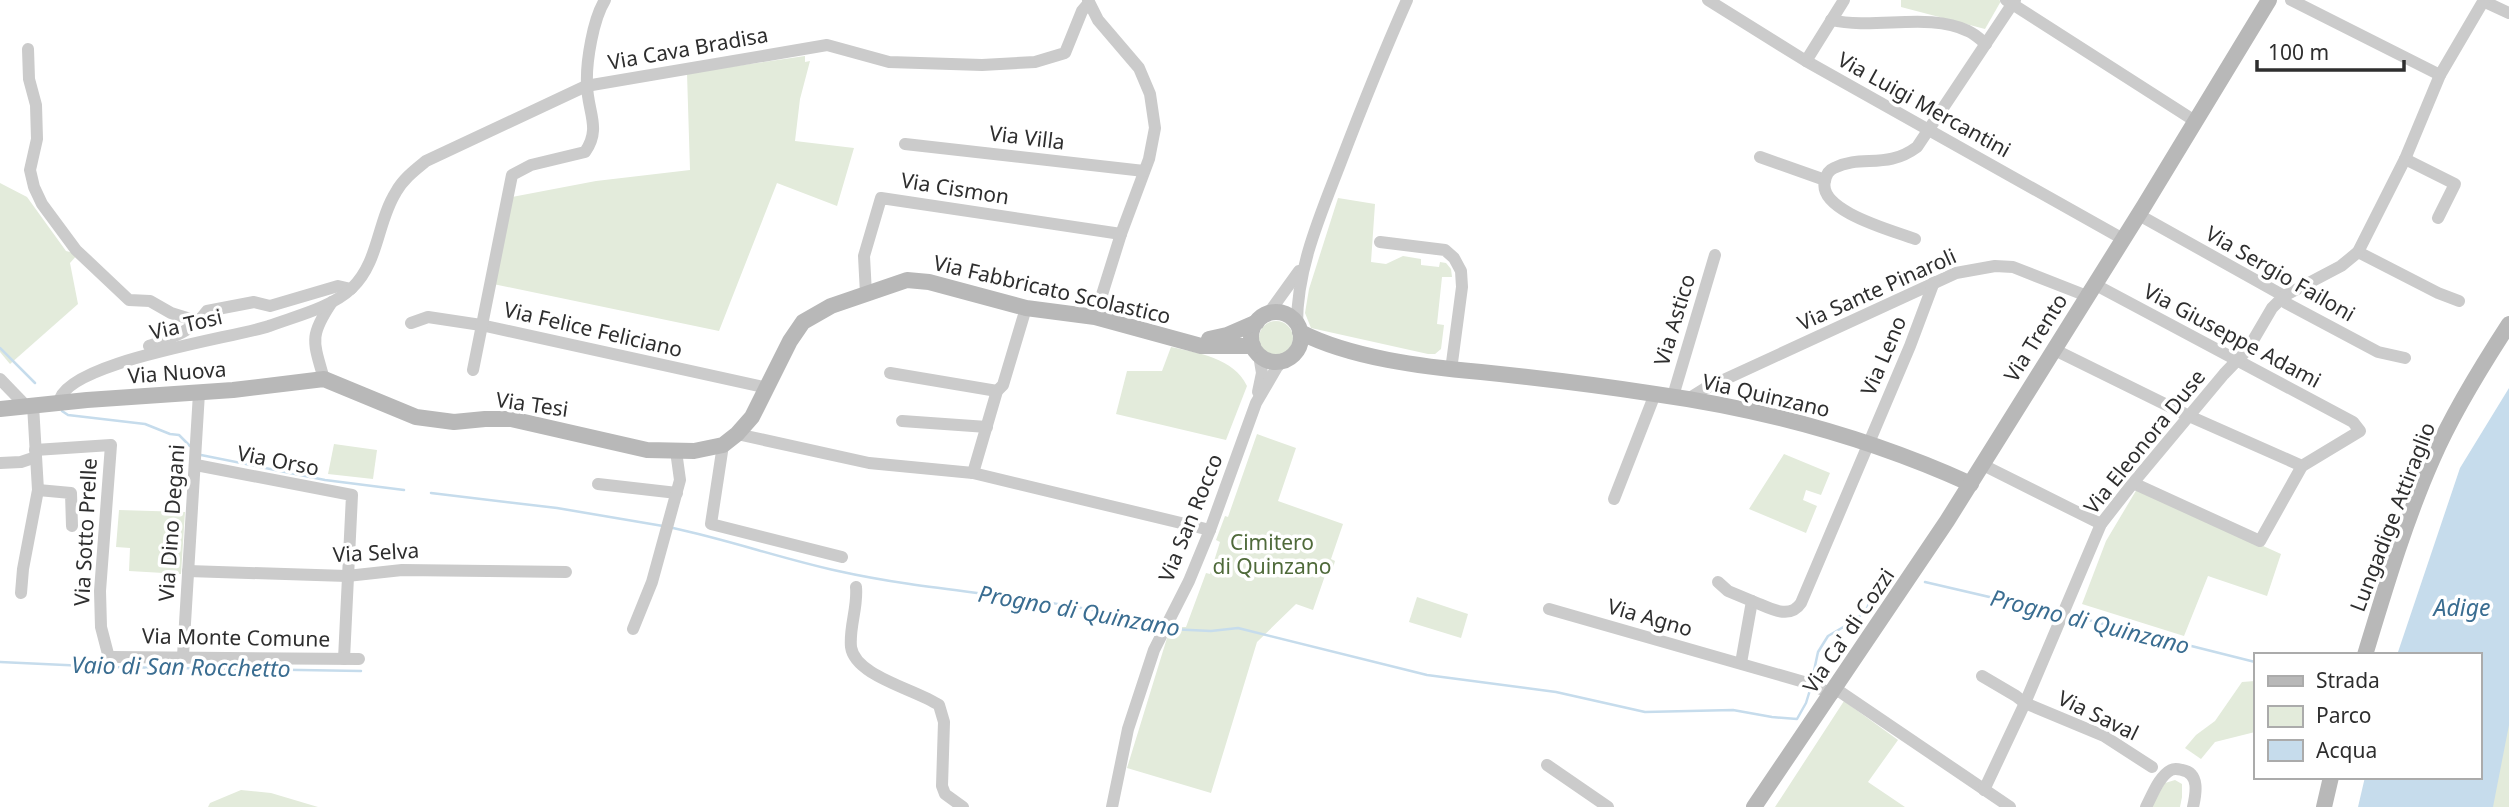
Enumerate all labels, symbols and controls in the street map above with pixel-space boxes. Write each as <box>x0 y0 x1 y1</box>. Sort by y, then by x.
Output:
street label: Via Cava Bradisa <box>606 20 770 76</box>
scale bar <box>2257 28 2404 72</box>
text: 100 m <box>2268 38 2329 66</box>
street label: Via Luigi Mercantini <box>1833 45 2016 163</box>
street label: Via Villa <box>988 118 1066 156</box>
street label: Via Cismon <box>899 166 1011 210</box>
street label: Via Sergio Failoni <box>2201 219 2360 327</box>
street label: Via Sante Pinaroli <box>1793 241 1960 337</box>
street label: Via Fabbricato Scolastico <box>931 248 1174 330</box>
street label: Via Astico <box>1647 270 1701 369</box>
street label: Via Giuseppe Adami <box>2139 276 2326 394</box>
street label: Via Trento <box>1997 288 2073 387</box>
street label: Via Felice Feliciano <box>501 295 685 363</box>
street label: Via Tosi <box>147 302 225 346</box>
street label: Via Leno <box>1854 312 1912 400</box>
street label: Via Nuova <box>127 355 227 389</box>
street label: Via Eleonora Duse <box>2077 363 2211 519</box>
street label: Via Quinzano <box>1700 367 1833 423</box>
street label: Via Tesi <box>494 385 570 423</box>
street label: Lungadige Attiraglio <box>2343 418 2441 615</box>
street label: Via Orso <box>235 438 322 482</box>
street label: Via Dino Degani <box>152 443 190 602</box>
street label: Via San Rocco <box>1152 449 1228 586</box>
street label: Via Sotto Prelle <box>67 457 103 607</box>
park label: Cimitero di Quinzano <box>1213 528 1331 580</box>
street label: Via Selva <box>332 536 420 568</box>
street label: Via Ca' di Cozzi <box>1796 563 1900 698</box>
water label: Progno di Quinzano <box>976 577 1183 644</box>
water label: Progno di Quinzano <box>1987 581 2193 661</box>
water label: Adige <box>2432 591 2490 623</box>
street label: Via Agno <box>1604 592 1696 643</box>
street label: Via Monte Comune <box>142 621 330 653</box>
water label: Vaio di San Rocchetto <box>71 648 291 684</box>
legend <box>2254 653 2481 779</box>
text: Strada <box>2316 666 2380 694</box>
street label: Via Saval <box>2053 684 2143 747</box>
text: Parco <box>2316 701 2372 729</box>
text: Acqua <box>2316 736 2377 764</box>

